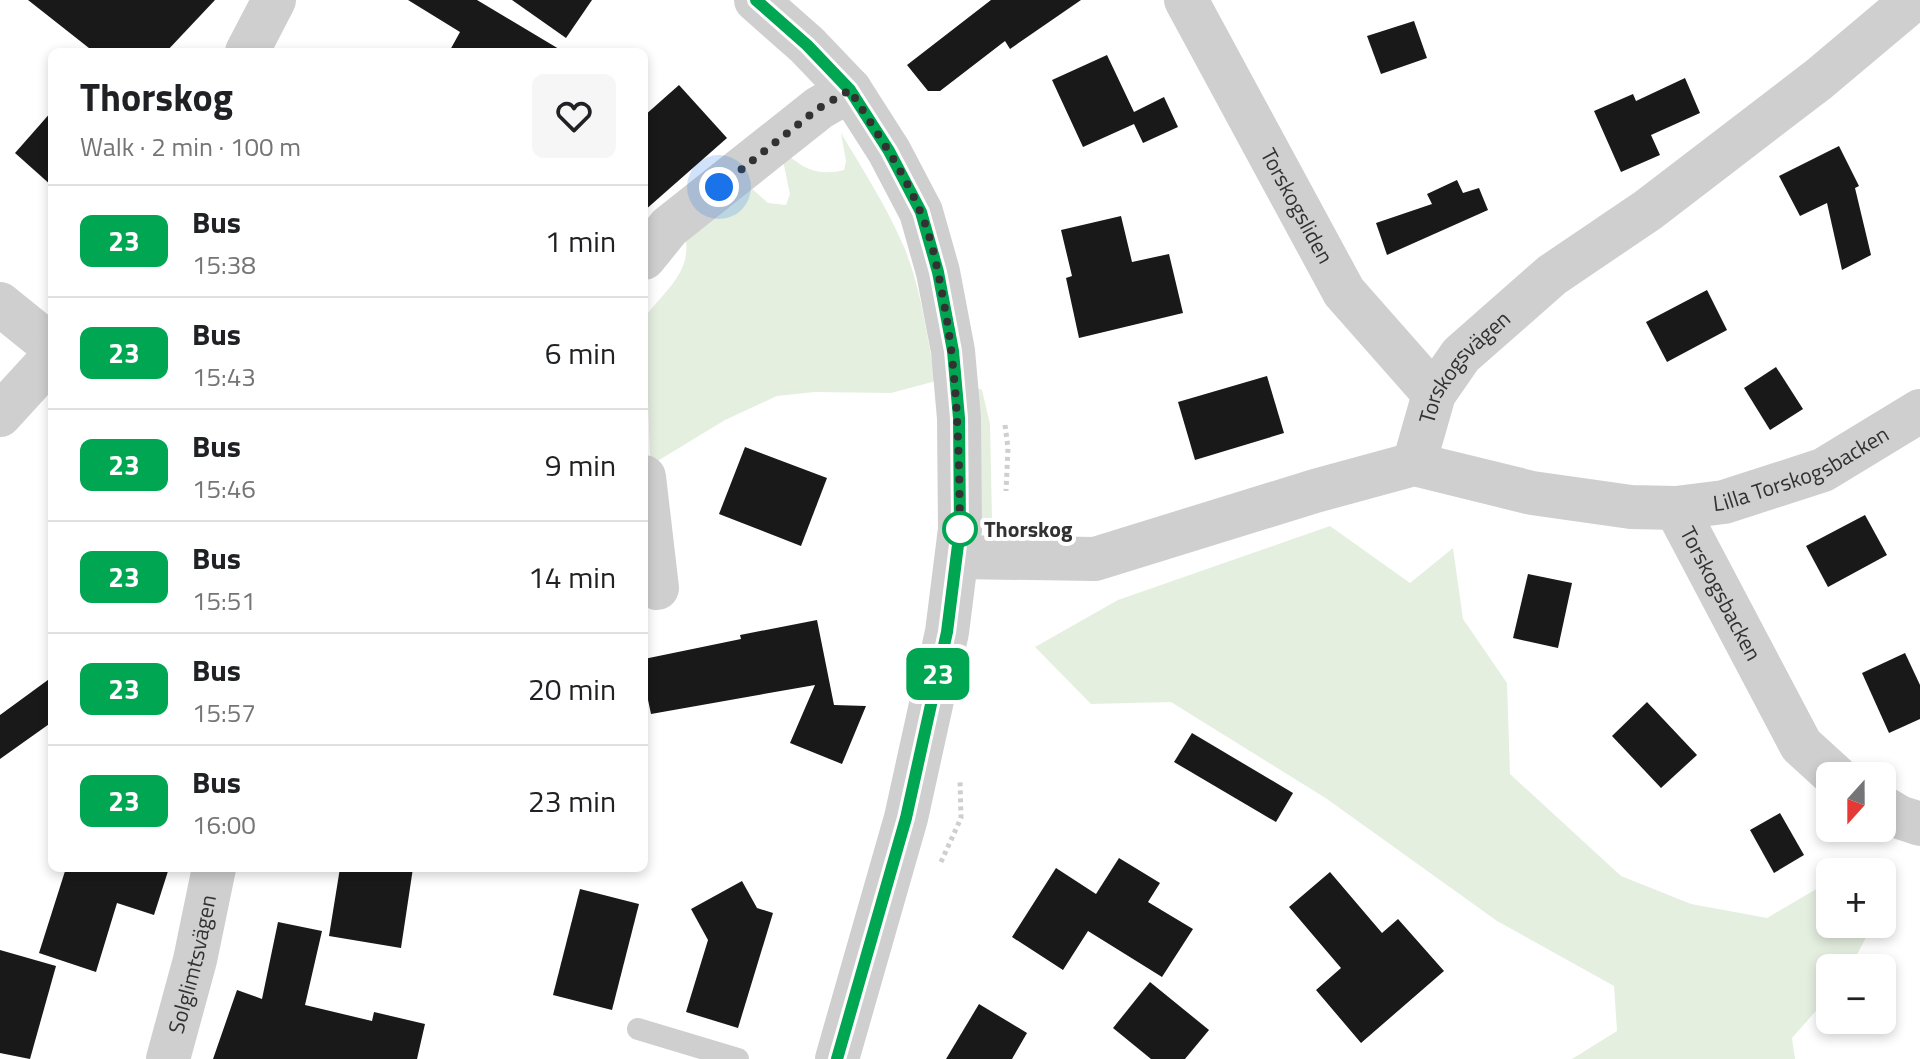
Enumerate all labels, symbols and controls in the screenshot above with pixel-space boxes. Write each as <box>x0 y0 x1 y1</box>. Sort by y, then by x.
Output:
text: Thorskog <box>80 68 233 126</box>
button: heart <box>532 74 616 158</box>
text: Walk · 2 min · 100 m <box>80 127 301 166</box>
street label: Torskogsliden <box>1252 142 1343 270</box>
your location <box>699 167 739 207</box>
text: Bus <box>192 199 241 245</box>
text: 1 min <box>545 218 616 264</box>
text: 23 <box>108 219 140 262</box>
text: 15:38 <box>192 245 256 284</box>
street label: Torskogsvägen <box>1409 302 1518 427</box>
text: Bus <box>192 311 241 357</box>
text: 6 min <box>545 330 616 376</box>
text: 23 <box>108 331 140 374</box>
text: 15:43 <box>192 357 256 396</box>
street label: Lilla Torskogsbacken <box>1711 417 1895 520</box>
text: Bus <box>192 423 241 469</box>
text: 9 min <box>545 442 616 488</box>
text: 23 <box>108 443 140 486</box>
text: 15:46 <box>192 469 256 508</box>
marker: Thorskog <box>943 512 977 546</box>
place label: Thorskog <box>984 512 1073 546</box>
street label: Torskogsbacken <box>1672 520 1771 667</box>
text: Bus <box>192 535 241 581</box>
text: 14 min <box>528 554 616 600</box>
text: 23 <box>108 555 140 598</box>
text: 15:51 <box>192 581 256 620</box>
text: Bus <box>192 647 241 693</box>
line badge: 23 <box>902 648 974 700</box>
text: 23 <box>922 652 954 695</box>
text: 20 min <box>528 666 616 712</box>
text: 23 <box>108 667 140 710</box>
text: 15:57 <box>192 693 256 732</box>
text: Bus <box>192 759 241 805</box>
north arrow <box>1816 762 1896 842</box>
map controls <box>1816 762 1896 1034</box>
text: 23 min <box>528 778 616 824</box>
text: 23 <box>108 779 140 822</box>
text: 16:00 <box>192 805 256 844</box>
button: + <box>1816 858 1896 938</box>
street label: Solglimtsvägen <box>159 892 225 1037</box>
button: − <box>1816 954 1896 1034</box>

